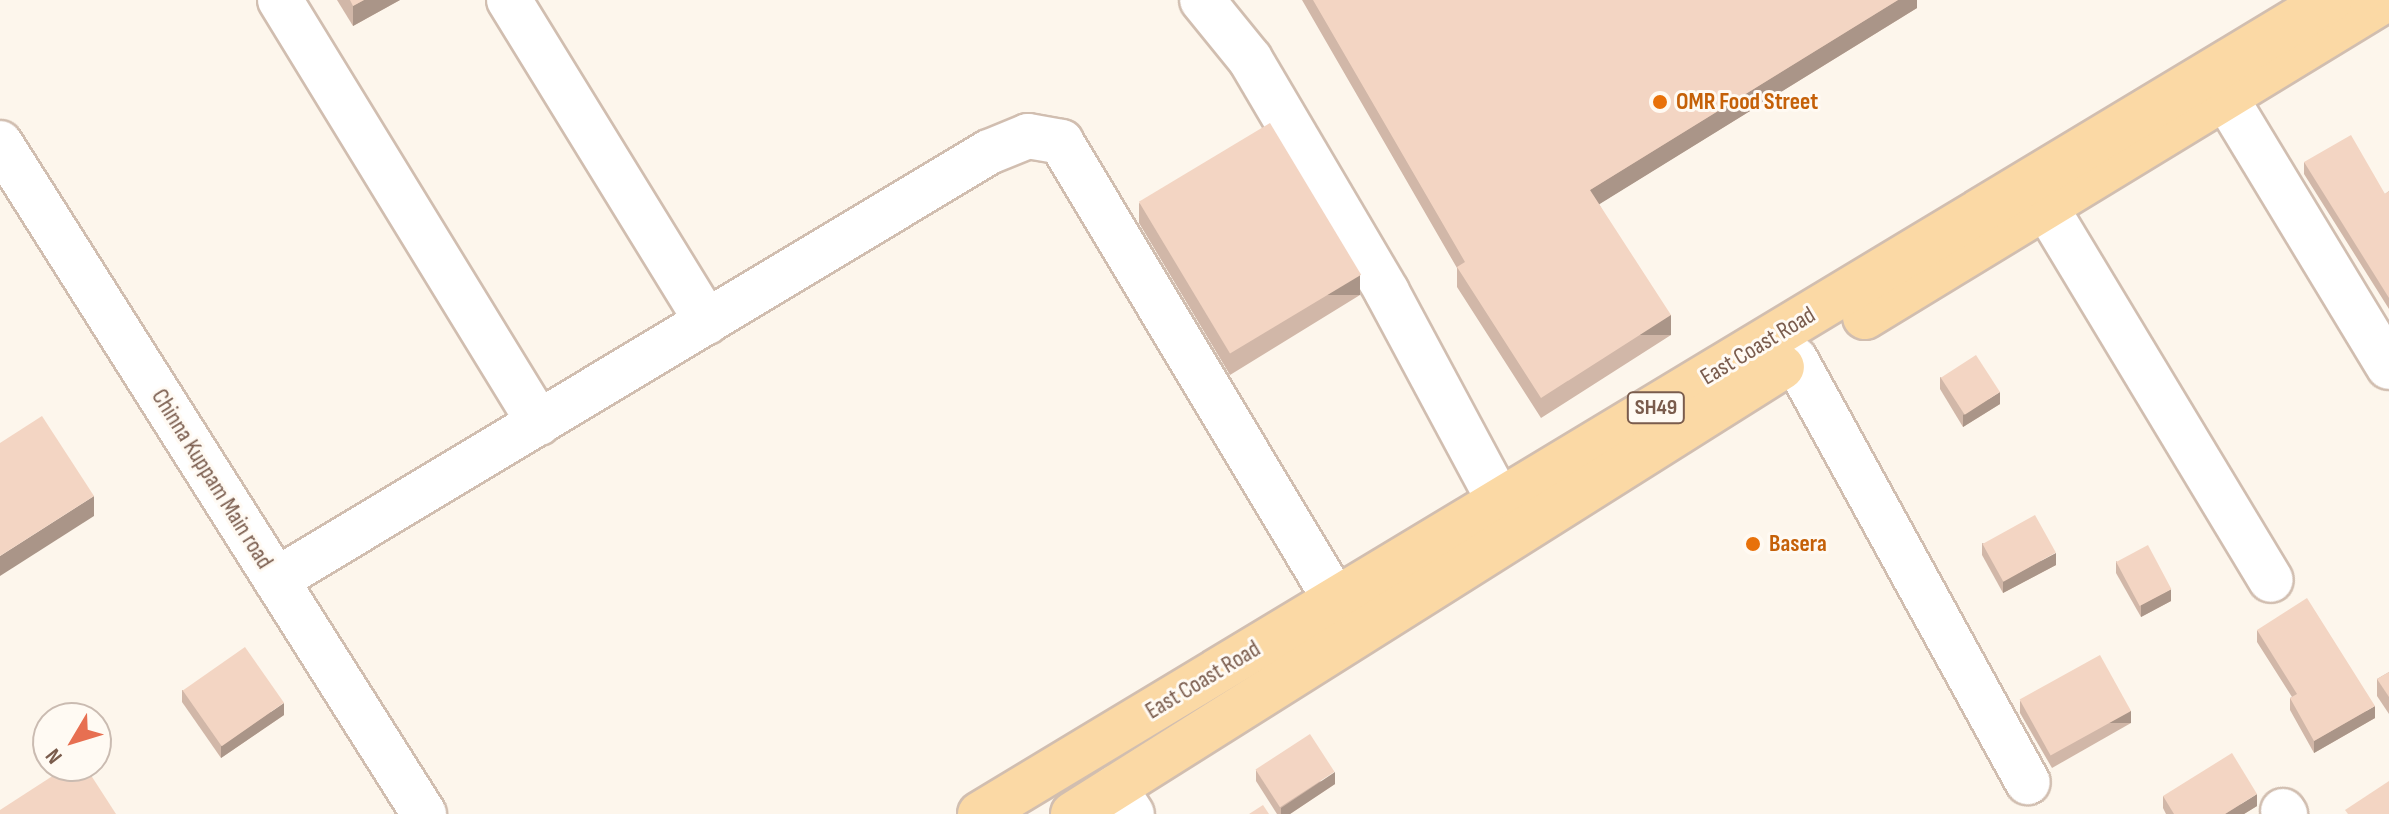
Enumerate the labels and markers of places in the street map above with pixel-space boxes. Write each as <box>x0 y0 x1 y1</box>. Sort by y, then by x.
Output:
place label: OMR Food Street <box>1676 88 1818 116</box>
marker: OMR Food Street <box>1651 93 1669 111</box>
place label: Basera <box>1769 530 1827 558</box>
marker: Basera <box>1744 535 1762 553</box>

